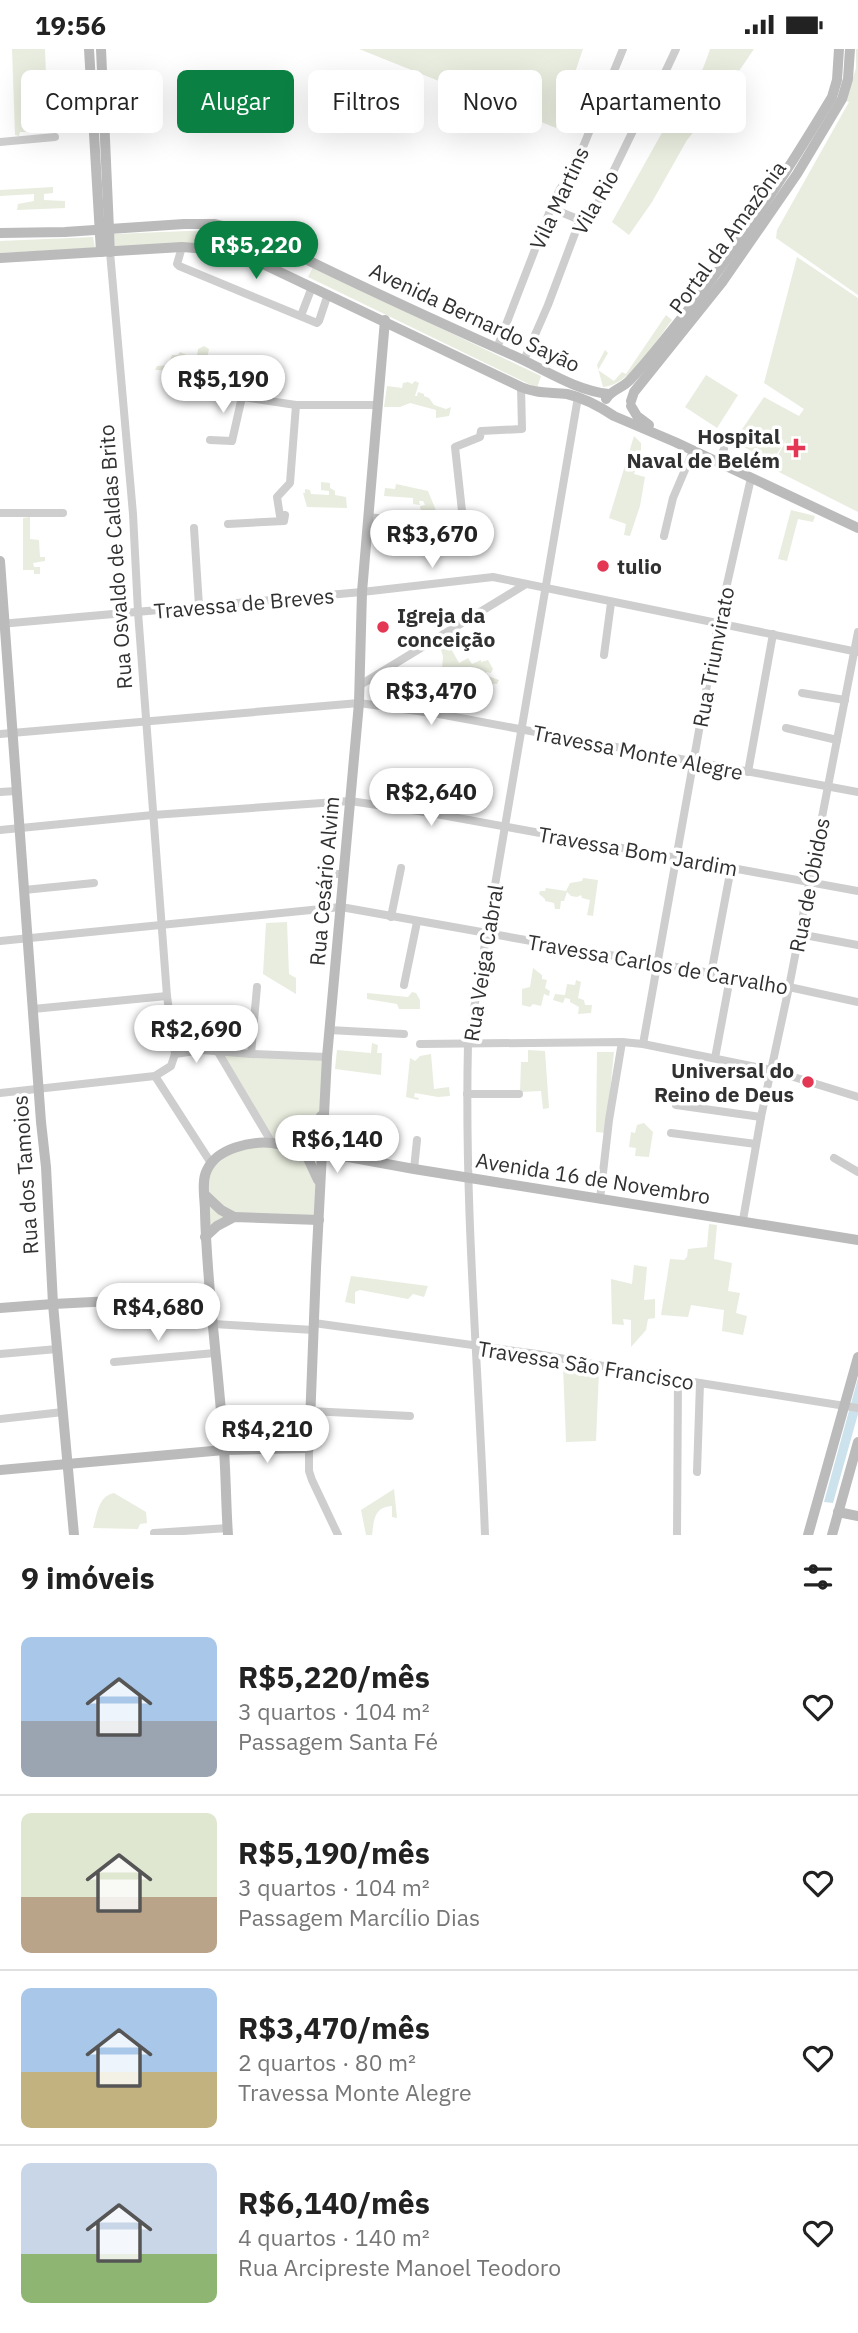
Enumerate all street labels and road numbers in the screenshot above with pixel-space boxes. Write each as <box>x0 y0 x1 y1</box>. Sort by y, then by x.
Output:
street label: Vila Martins <box>523 142 595 254</box>
street label: Portal da Amazônia <box>662 155 792 319</box>
street label: Vila Rio <box>565 165 625 239</box>
street label: Avenida Bernardo Sayão <box>365 256 585 378</box>
street label: Rua Osvaldo de Caldas Brito <box>92 424 138 690</box>
street label: Travessa de Breves <box>153 581 335 625</box>
street label: Rua Triunvirato <box>686 584 740 730</box>
street label: Travessa Monte Alegre <box>531 718 745 786</box>
street label: Rua Cesário Alvim <box>303 795 345 967</box>
street label: Rua de Óbidos <box>782 815 836 955</box>
street label: Travessa Bom Jardim <box>536 820 740 882</box>
street label: Rua Veiga Cabral <box>457 882 509 1044</box>
street label: Travessa Carlos de Carvalho <box>526 927 790 1001</box>
street label: Rua dos Tamoios <box>5 1094 45 1256</box>
street label: Avenida 16 de Novembro <box>474 1146 712 1210</box>
street label: Travessa São Francisco <box>476 1334 696 1396</box>

